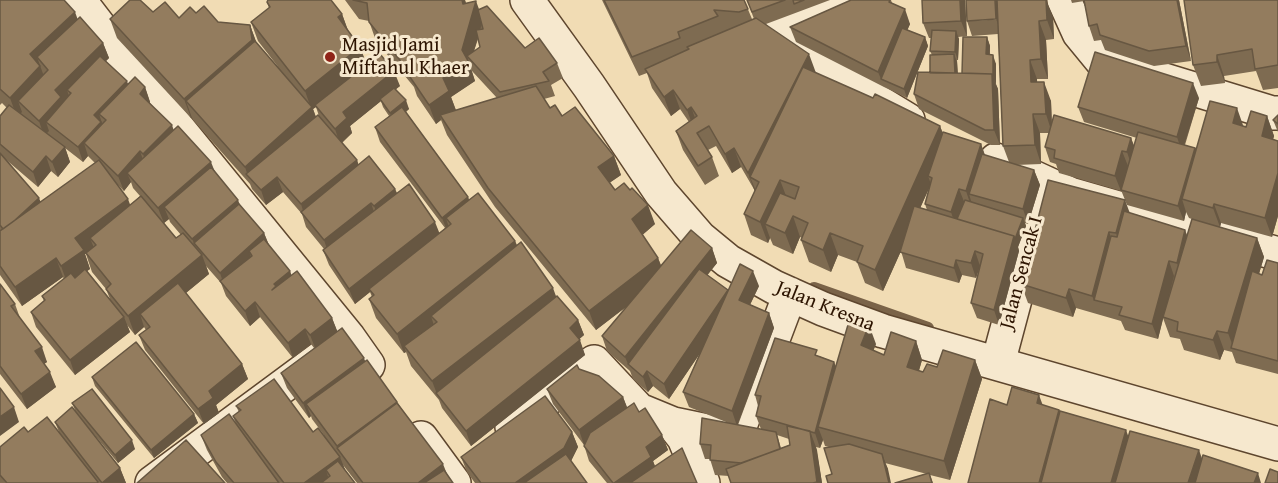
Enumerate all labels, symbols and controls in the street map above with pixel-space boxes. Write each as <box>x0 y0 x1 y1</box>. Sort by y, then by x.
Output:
place label: Masjid Jami Miftahul Khaer <box>342 34 469 81</box>
marker: Masjid Jami Miftahul Khaer <box>323 50 337 64</box>
street label: Jalan Sencak I <box>995 214 1049 332</box>
street label: Jalan Kresna <box>772 276 878 338</box>

